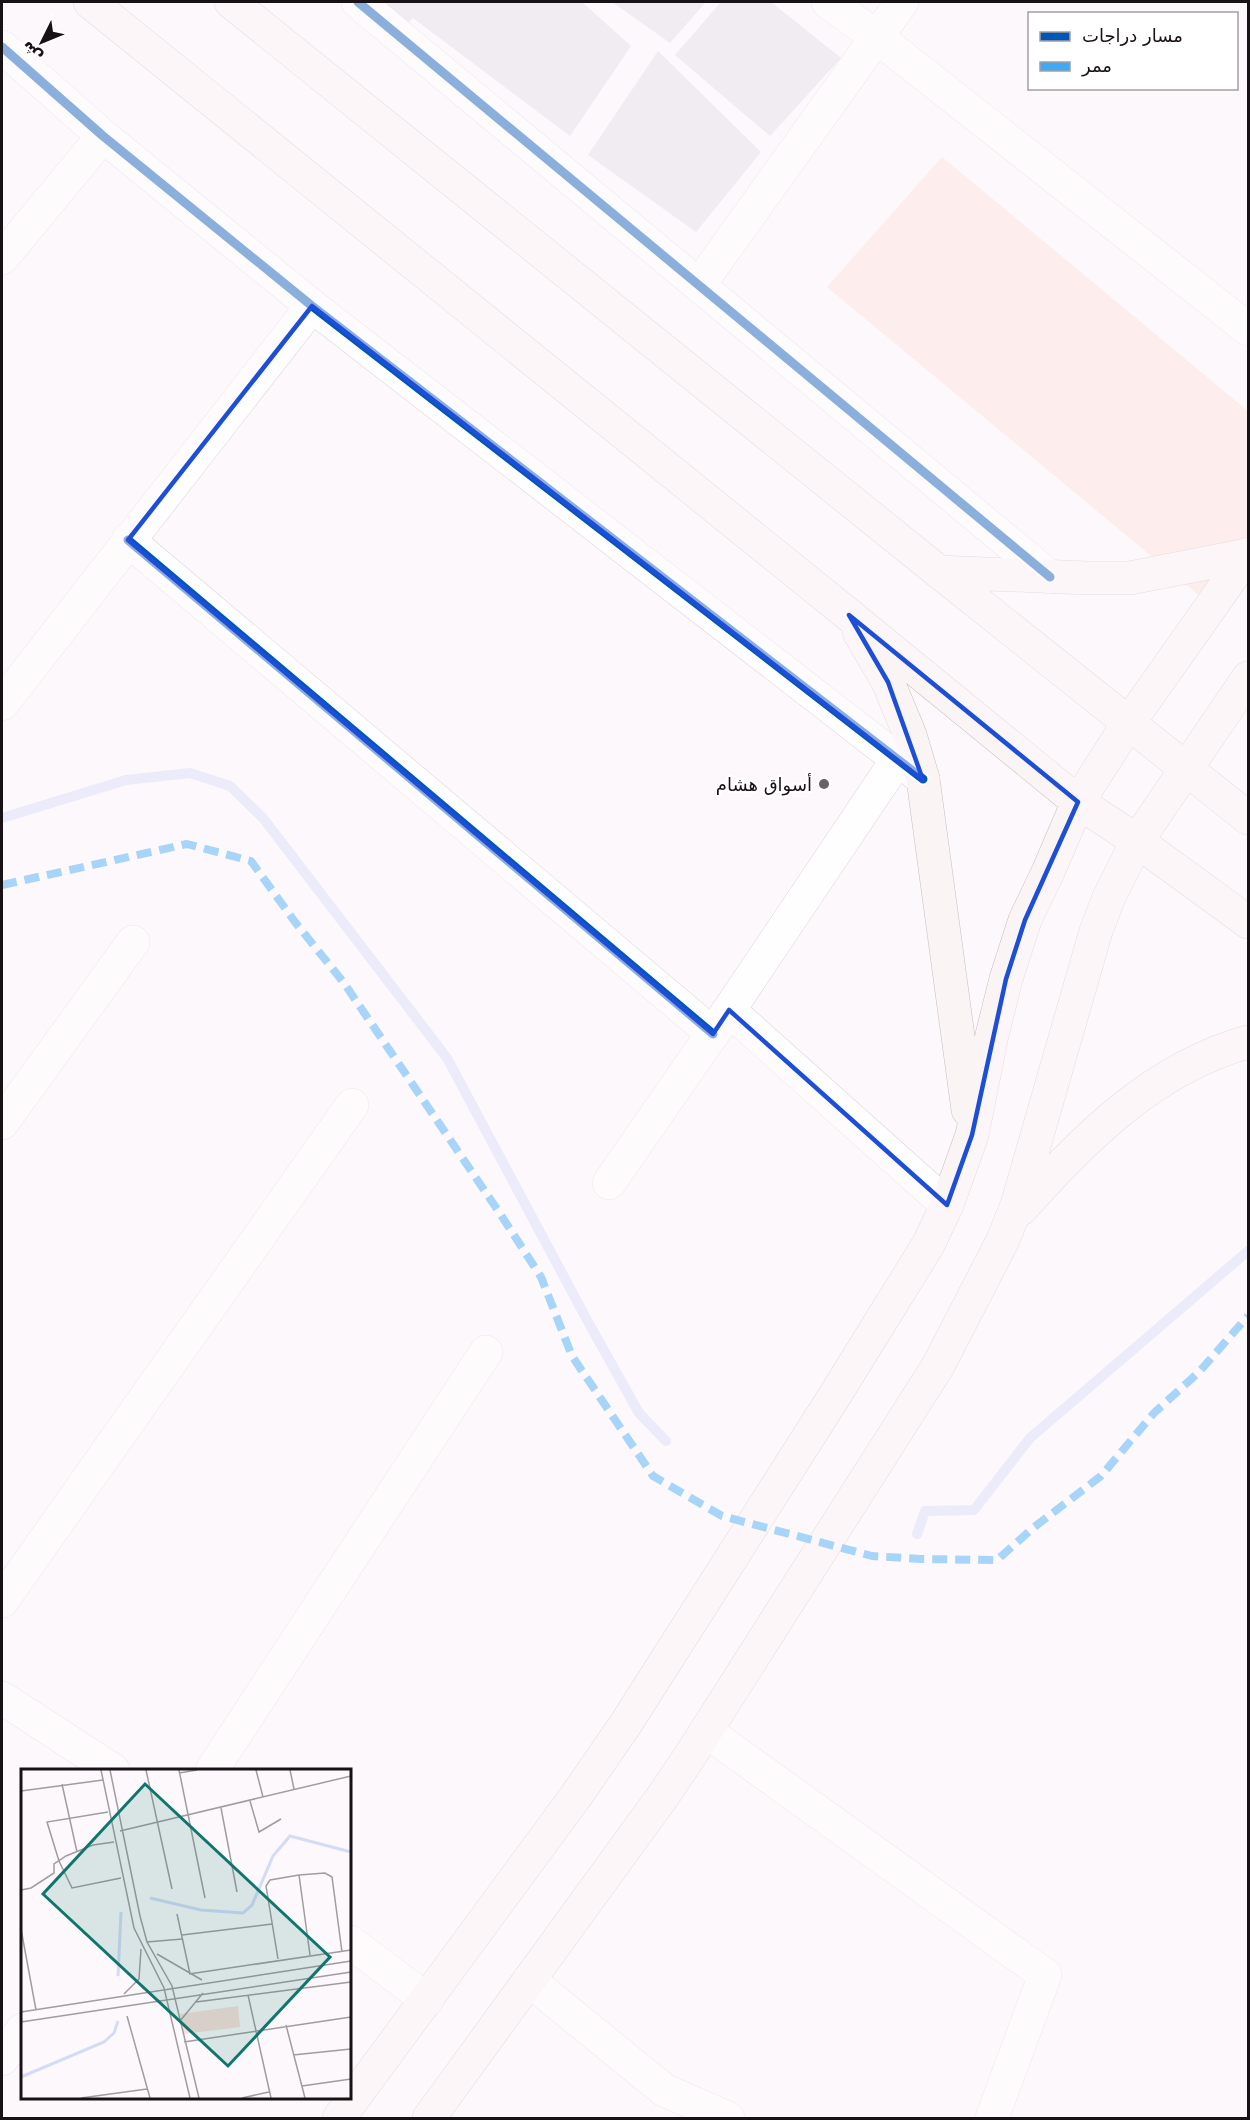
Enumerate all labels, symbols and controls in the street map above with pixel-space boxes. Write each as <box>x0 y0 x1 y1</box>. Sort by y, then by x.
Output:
north arrow <box>12 12 72 72</box>
legend <box>1028 12 1238 90</box>
text: مسار دراجات <box>1082 25 1183 46</box>
text: ش <box>17 37 46 66</box>
text: ممر <box>1081 55 1112 77</box>
place label: أسواق هشام <box>716 773 812 796</box>
marker: أسواق هشام <box>817 777 831 791</box>
inset map <box>21 1769 351 2099</box>

